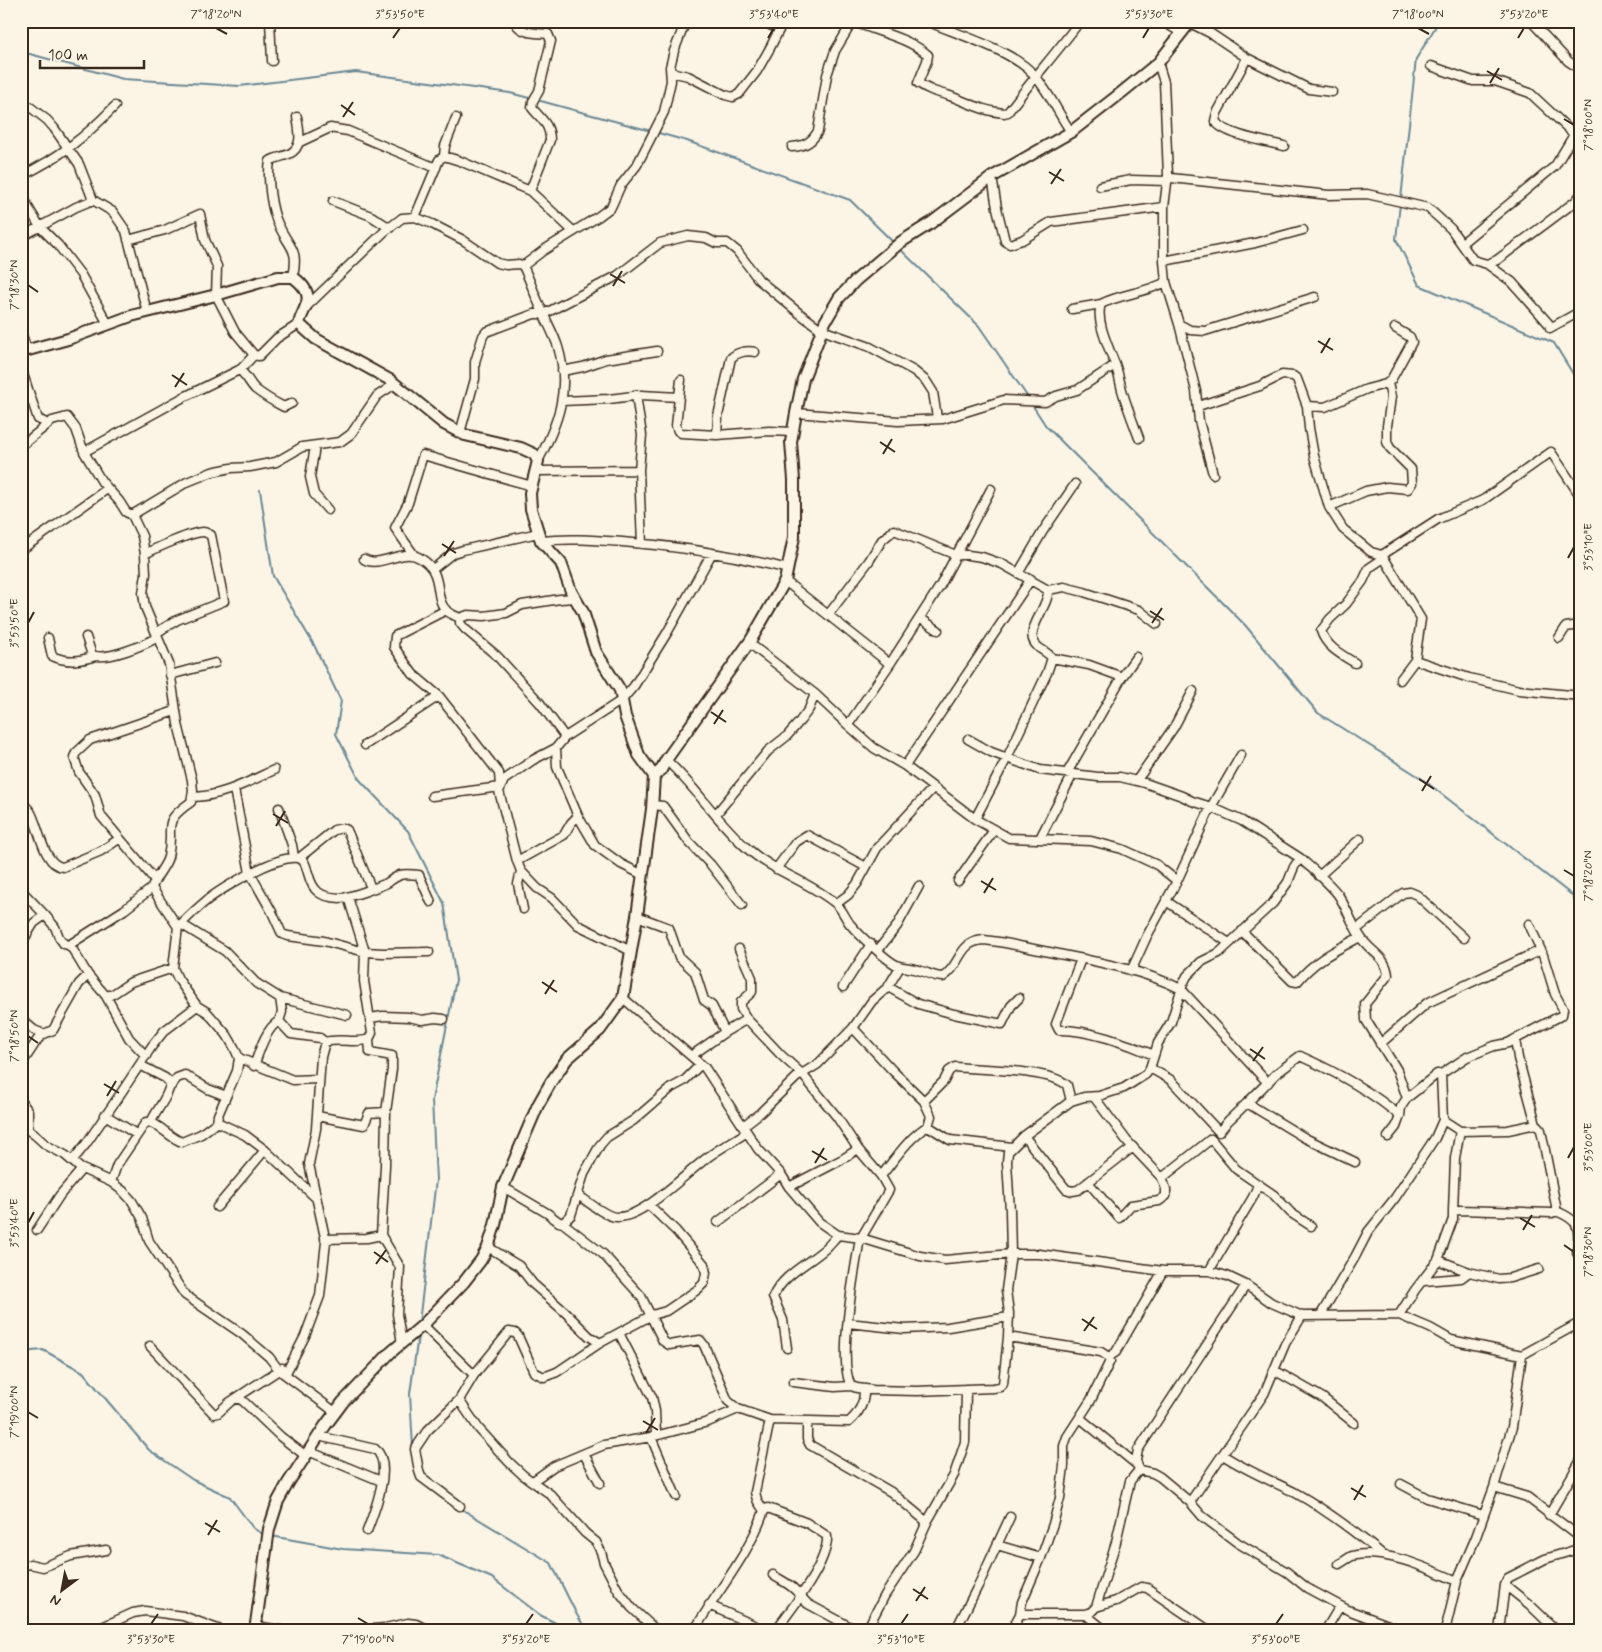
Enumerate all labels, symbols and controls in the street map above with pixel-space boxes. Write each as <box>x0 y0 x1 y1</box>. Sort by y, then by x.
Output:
text: 7°18'20"N <box>191 7 241 23</box>
text: 3°53'50"E <box>375 7 425 23</box>
text: 3°53'40"E <box>749 7 799 23</box>
text: 3°53'30"E <box>1125 7 1173 23</box>
text: 7°18'00"N <box>1392 7 1444 23</box>
text: 3°53'20"E <box>1500 7 1548 23</box>
scale bar <box>40 38 144 70</box>
text: 100 m <box>48 46 88 66</box>
text: 7°18'00"N <box>1581 99 1597 151</box>
text: 7°18'30"N <box>7 260 23 310</box>
text: 3°53'10"E <box>1581 523 1597 571</box>
text: 3°53'50"E <box>7 598 23 648</box>
text: 7°18'20"N <box>1581 851 1597 901</box>
text: 7°18'50"N <box>7 1010 23 1062</box>
text: 3°53'00"E <box>1581 1122 1597 1172</box>
text: 3°53'40"E <box>7 1198 23 1248</box>
text: 7°18'30"N <box>1581 1227 1597 1277</box>
text: 7°19'00"N <box>7 1386 23 1438</box>
north arrow <box>38 1564 88 1614</box>
text: N <box>47 1590 64 1610</box>
text: 3°53'30"E <box>127 1632 175 1648</box>
text: 7°19'00"N <box>342 1632 394 1648</box>
text: 3°53'20"E <box>502 1632 550 1648</box>
text: 3°53'10"E <box>877 1632 925 1648</box>
text: 3°53'00"E <box>1251 1632 1301 1648</box>

